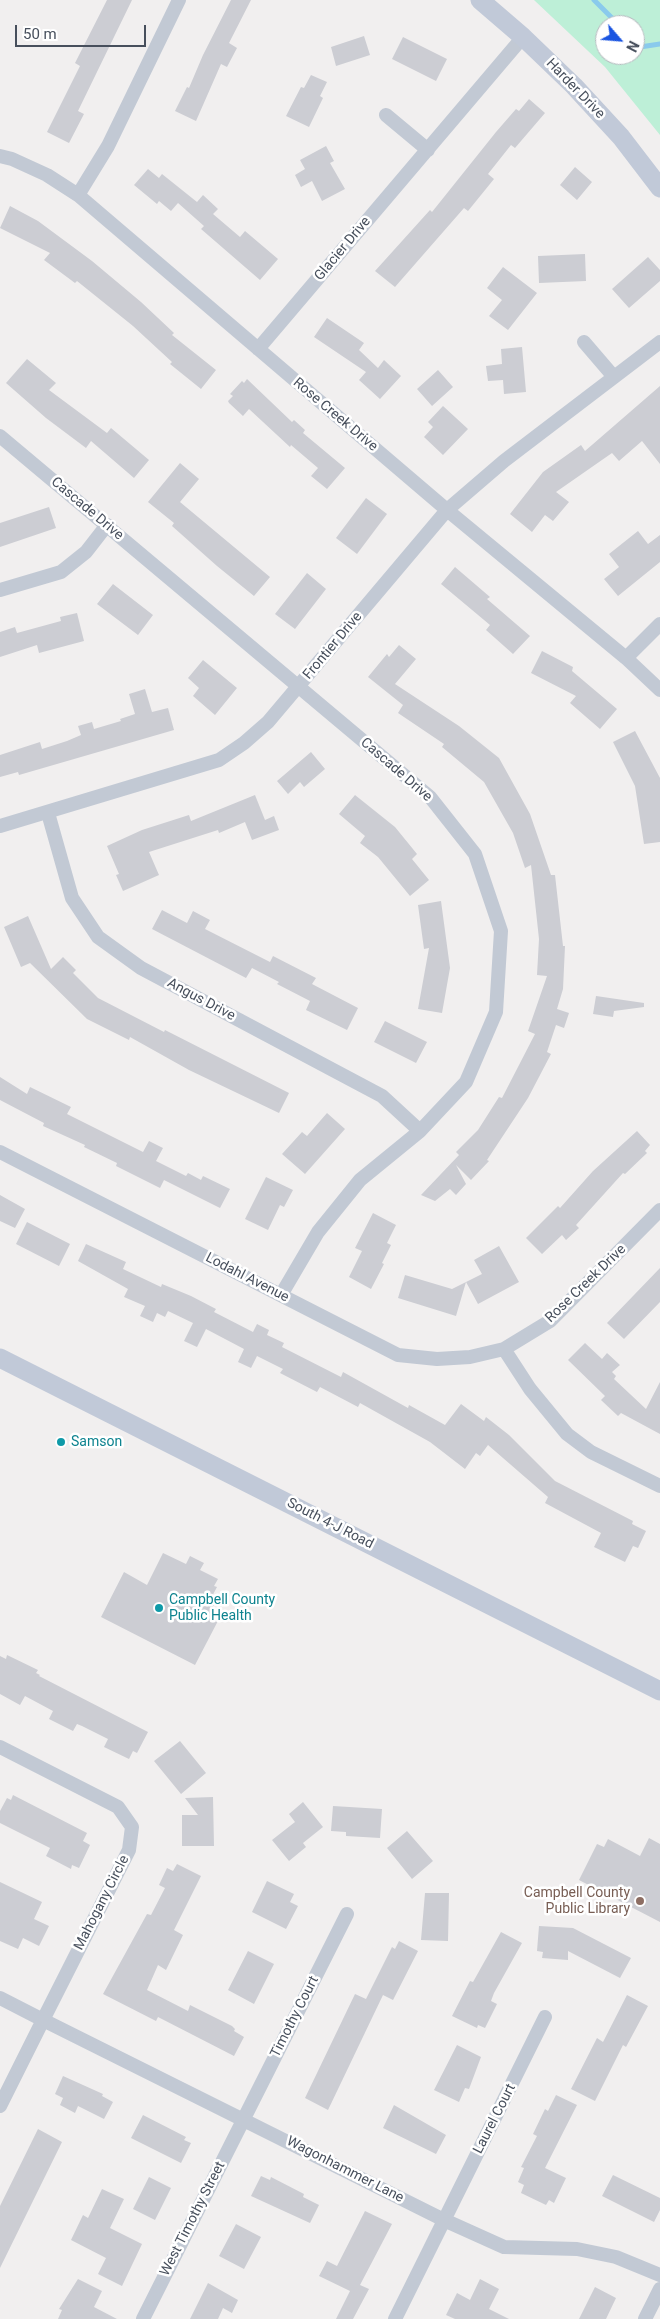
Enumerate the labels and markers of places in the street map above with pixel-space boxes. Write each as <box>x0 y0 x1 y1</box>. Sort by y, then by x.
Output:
place label: Samson <box>71 1434 122 1450</box>
marker: Samson <box>55 1436 67 1448</box>
place label: Campbell County Public Health <box>169 1592 275 1624</box>
marker: Campbell County Public Health <box>153 1602 165 1614</box>
place label: Campbell County Public Library <box>524 1885 630 1918</box>
marker: Campbell County Public Library <box>634 1895 646 1907</box>

